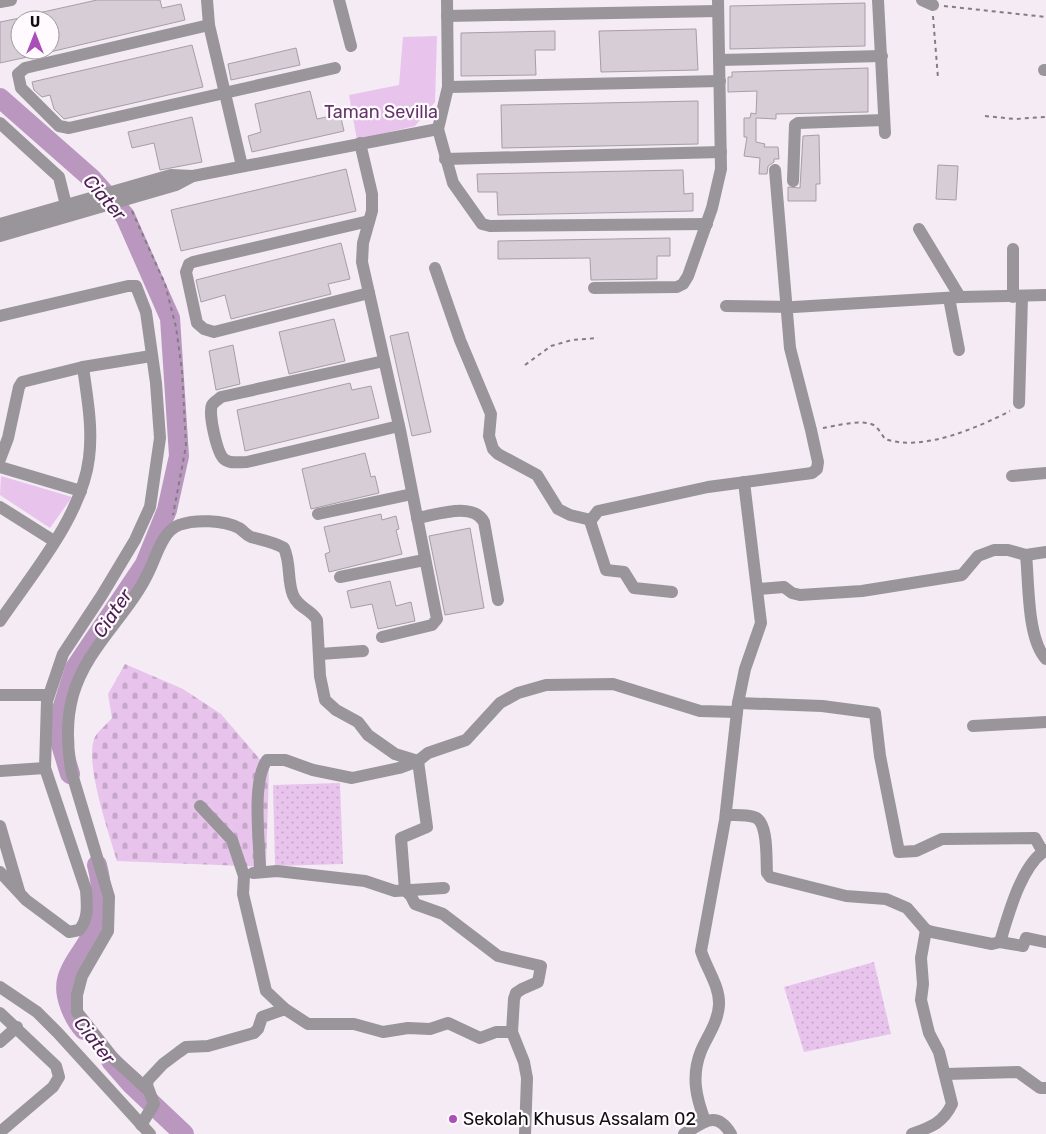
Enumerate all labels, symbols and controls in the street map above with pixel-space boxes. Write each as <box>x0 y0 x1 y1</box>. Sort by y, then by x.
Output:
north arrow <box>10 10 60 60</box>
text: U <box>30 14 40 31</box>
park label: Taman Sevilla <box>324 101 438 123</box>
water label: Ciater <box>78 170 131 226</box>
water label: Ciater <box>88 584 137 642</box>
water label: Ciater <box>69 1012 121 1069</box>
place label: Sekolah Khusus Assalam 02 <box>463 1108 696 1130</box>
marker: Sekolah Khusus Assalam 02 <box>447 1113 459 1125</box>

